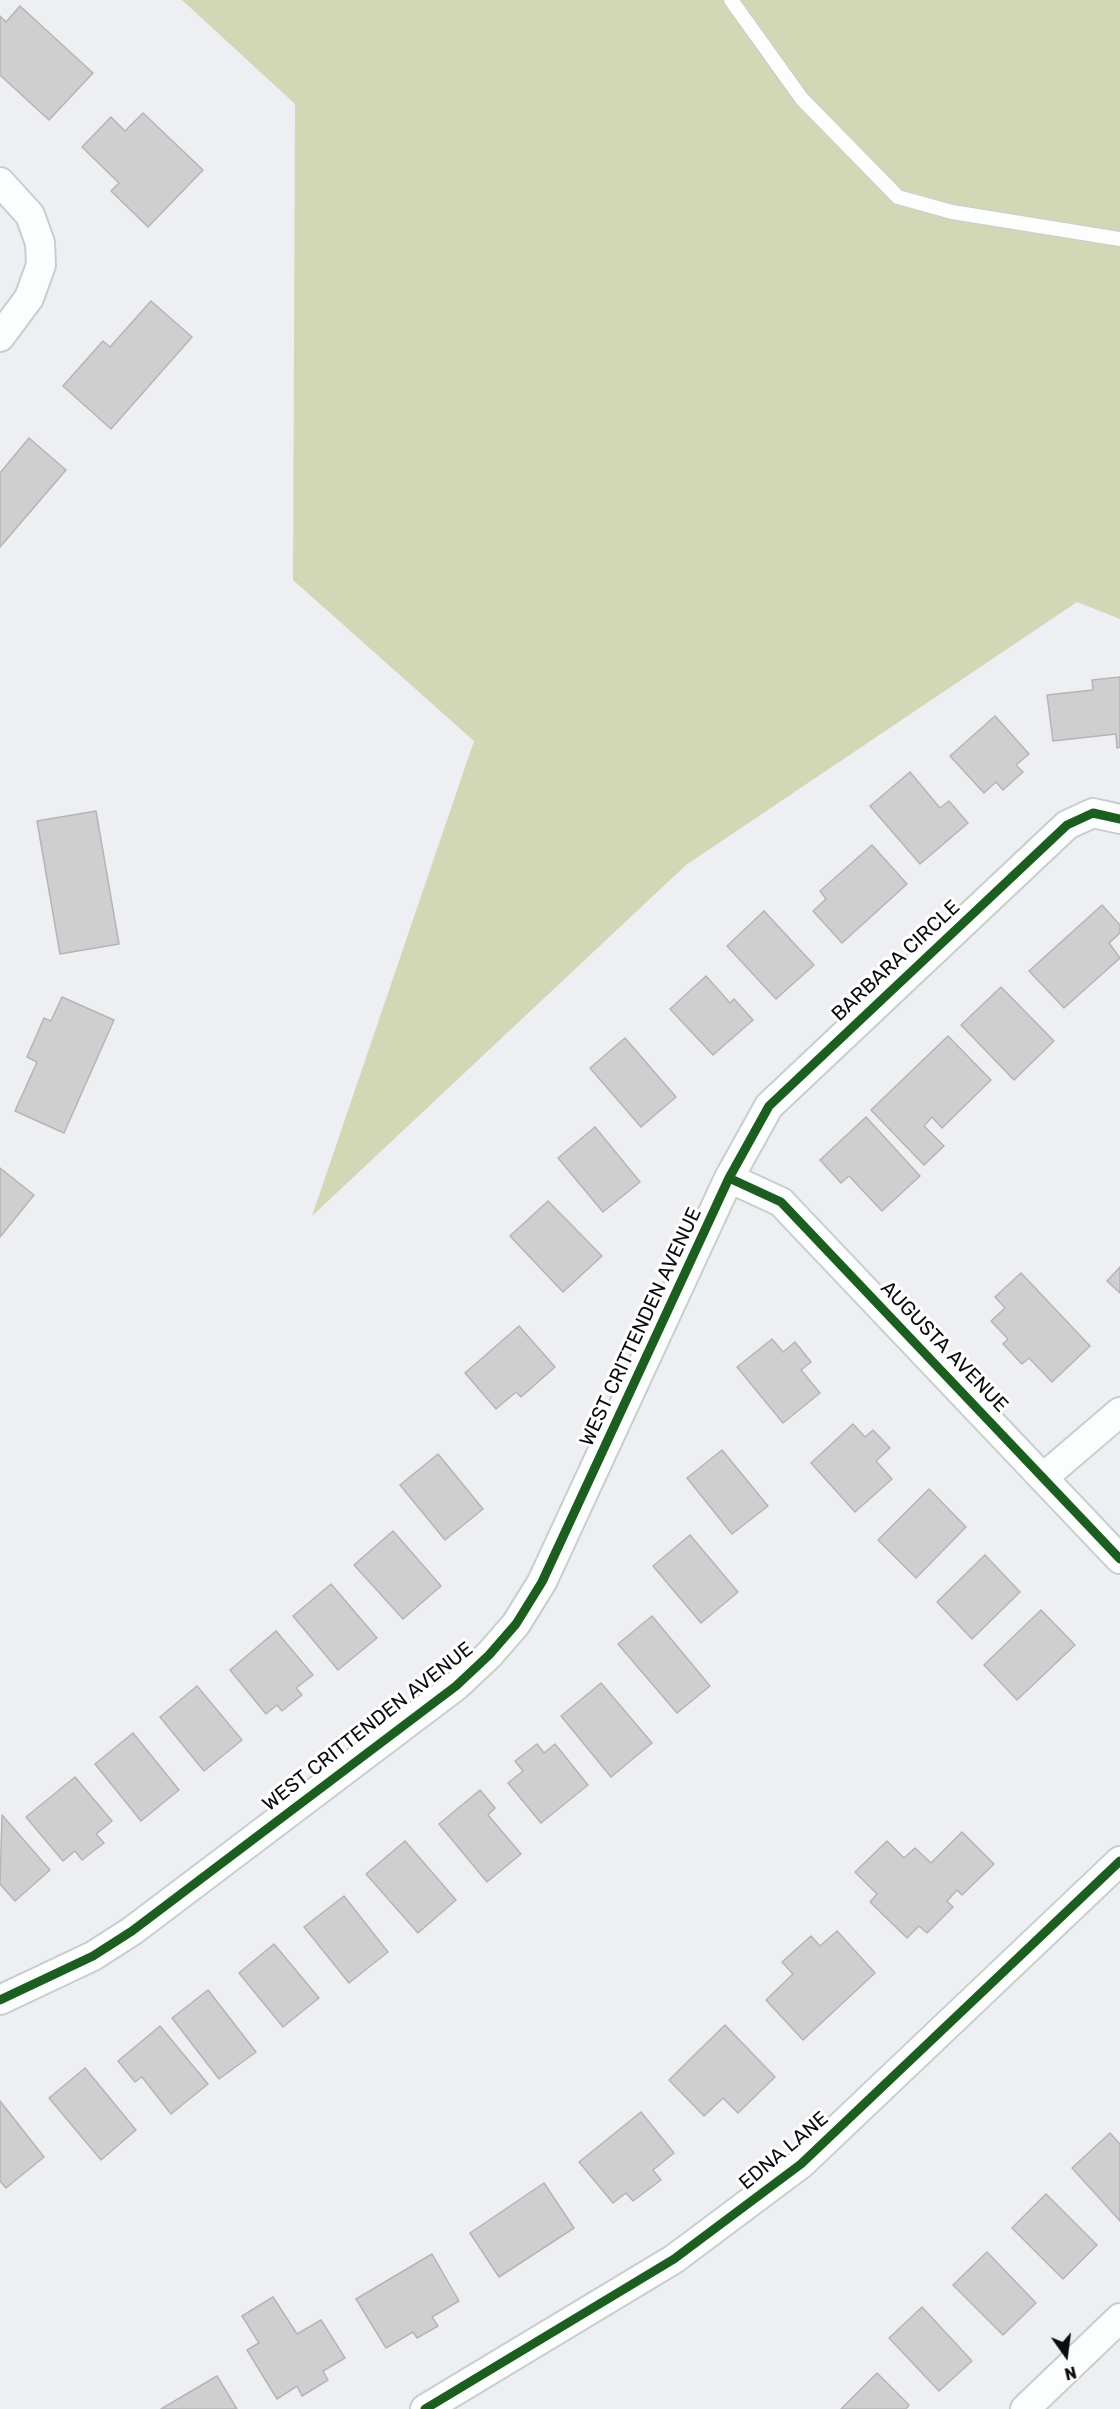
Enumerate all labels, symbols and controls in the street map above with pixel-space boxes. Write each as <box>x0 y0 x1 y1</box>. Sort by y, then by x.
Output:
street label: BARBARA CIRCLE <box>827 896 965 1026</box>
street label: WEST CRITTENDEN AVENUE <box>575 1204 707 1450</box>
street label: AUGUSTA AVENUE <box>875 1276 1013 1418</box>
street label: WEST CRITTENDEN AVENUE <box>258 1637 478 1817</box>
street label: EDNA LANE <box>735 2107 833 2195</box>
north arrow <box>1036 2325 1096 2385</box>
text: N <box>1063 2362 1078 2384</box>

